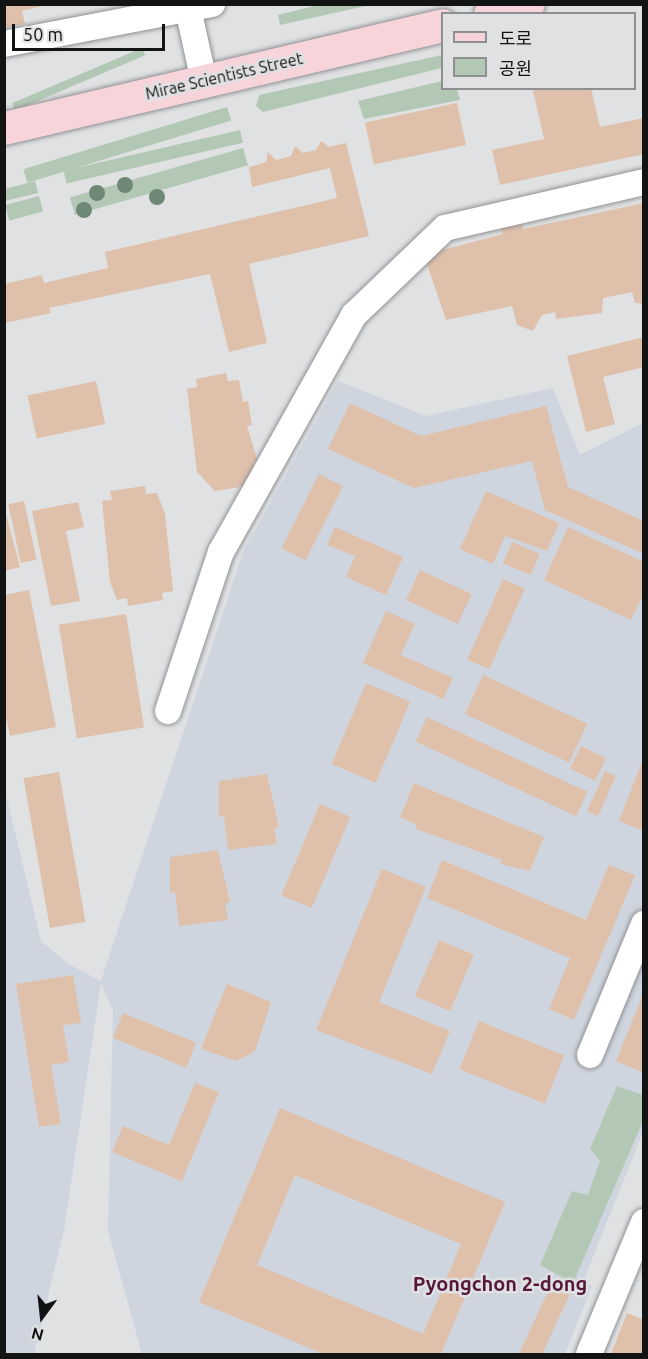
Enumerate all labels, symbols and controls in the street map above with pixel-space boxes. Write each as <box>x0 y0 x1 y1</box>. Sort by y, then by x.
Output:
scale bar <box>15 12 168 50</box>
legend <box>441 12 636 90</box>
text: 50 m <box>23 24 63 44</box>
text: 도로 <box>499 28 532 48</box>
street label: Mirae Scientists Street <box>143 49 305 103</box>
text: 공원 <box>499 58 532 78</box>
district label: Pyongchon 2-dong <box>413 1271 587 1295</box>
north arrow <box>12 1287 72 1347</box>
text: N <box>29 1324 45 1345</box>

